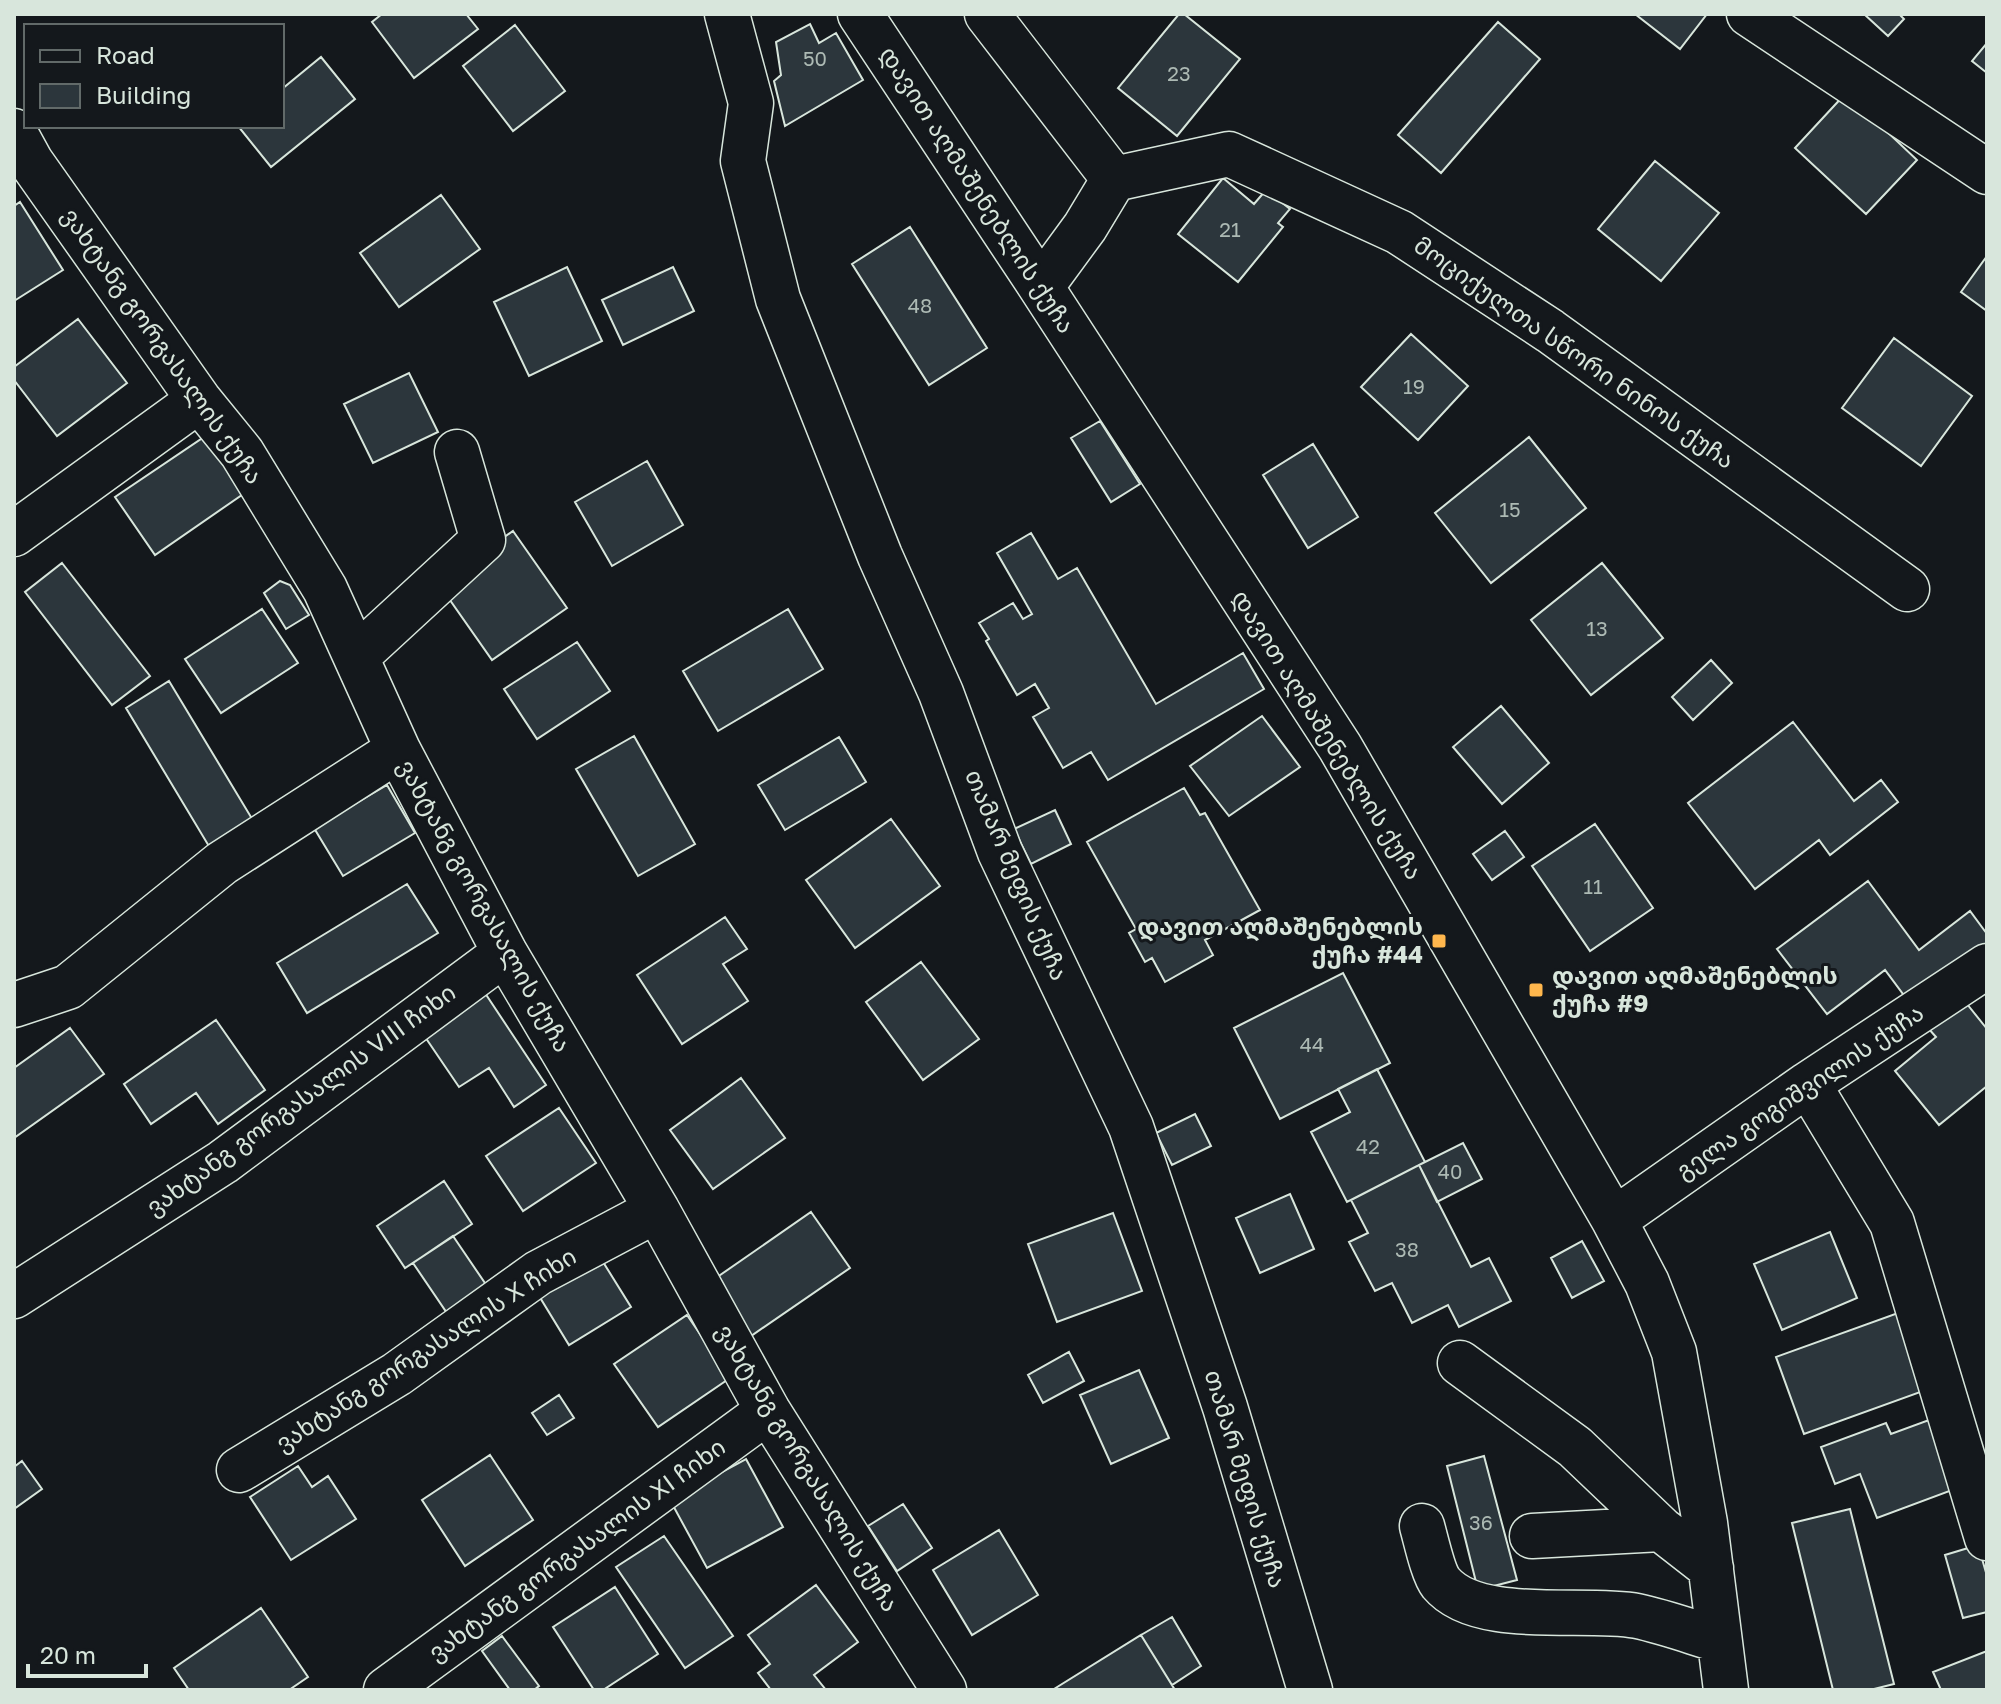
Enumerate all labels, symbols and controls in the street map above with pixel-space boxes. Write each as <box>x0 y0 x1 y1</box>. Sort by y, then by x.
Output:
legend <box>24 24 284 128</box>
text: Road <box>96 40 155 69</box>
street label: დავით აღმაშენებლის ქუჩა <box>873 40 1082 339</box>
house number: 50 <box>803 46 827 70</box>
house number: 23 <box>1167 61 1191 85</box>
text: Building <box>96 80 191 109</box>
street label: ვახტანგ გორგასალის ქუჩა <box>56 201 270 489</box>
house number: 21 <box>1219 217 1241 241</box>
street label: მოციქულთა სწორი ნინოს ქუჩა <box>1409 230 1741 475</box>
house number: 48 <box>908 293 932 317</box>
house number: 19 <box>1403 374 1425 398</box>
house number: 15 <box>1499 497 1521 521</box>
street label: დავით აღმაშენებლის ქუჩა <box>1225 584 1430 885</box>
house number: 13 <box>1586 616 1608 640</box>
street label: ვახტანგ გორგასალის ქუჩა <box>392 754 578 1057</box>
street label: თამარ მეფის ქუჩა <box>959 765 1075 985</box>
house number: 11 <box>1583 874 1603 898</box>
place label: დავით აღმაშენებლის ქუჩა #44 <box>1137 911 1423 969</box>
marker: დავით აღმაშენებლის ქუჩა #44 <box>1430 932 1448 950</box>
place label: დავით აღმაშენებლის ქუჩა #9 <box>1552 960 1838 1018</box>
street label: ვახტანგ გორგასალის VIII ჩიხი <box>140 977 461 1222</box>
marker: დავით აღმაშენებლის ქუჩა #9 <box>1527 981 1545 999</box>
street label: გელა გოგიშვილის ქუჩა <box>1670 997 1929 1185</box>
house number: 44 <box>1300 1032 1324 1056</box>
house number: 42 <box>1356 1134 1380 1158</box>
house number: 40 <box>1438 1159 1462 1183</box>
house number: 38 <box>1395 1237 1419 1261</box>
street label: ვახტანგ გორგასალის X ჩიხი <box>269 1241 581 1458</box>
street label: ვახტანგ გორგასალის ქუჩა <box>710 1318 906 1617</box>
street label: თამარ მეფის ქუჩა <box>1199 1366 1293 1591</box>
street label: ვახტანგ გორგასალის XI ჩიხი <box>422 1431 731 1667</box>
house number: 36 <box>1469 1510 1493 1534</box>
scale bar <box>28 1628 146 1678</box>
text: 20 m <box>40 1640 96 1669</box>

